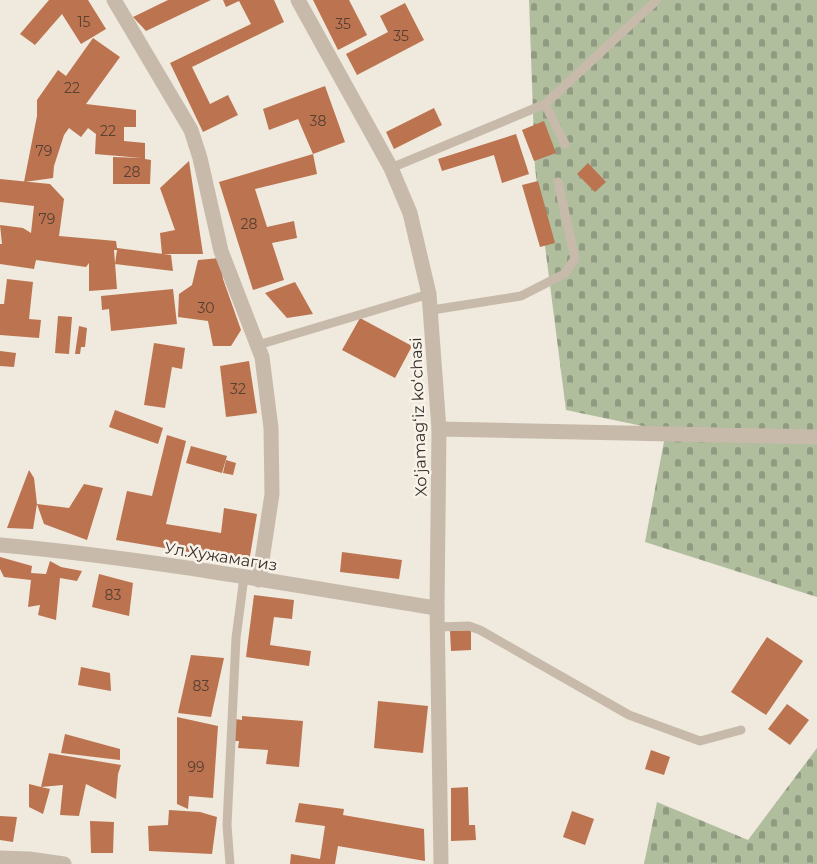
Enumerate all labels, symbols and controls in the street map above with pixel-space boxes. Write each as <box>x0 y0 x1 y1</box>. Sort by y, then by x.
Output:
house number: 15 <box>78 13 91 31</box>
house number: 35 <box>335 15 351 33</box>
house number: 35 <box>393 27 409 45</box>
house number: 22 <box>64 79 80 97</box>
house number: 38 <box>310 112 326 130</box>
house number: 22 <box>100 122 116 140</box>
house number: 79 <box>36 142 52 160</box>
house number: 28 <box>124 163 141 181</box>
house number: 79 <box>39 210 55 228</box>
house number: 28 <box>241 215 258 233</box>
house number: 30 <box>197 299 215 317</box>
street label: Xoʻjamagʻiz koʻchasi <box>406 337 431 497</box>
house number: 32 <box>230 380 246 398</box>
street label: Ул.Хужамагиз <box>163 538 279 575</box>
house number: 83 <box>105 586 122 604</box>
house number: 83 <box>193 677 210 695</box>
house number: 99 <box>187 758 205 776</box>

